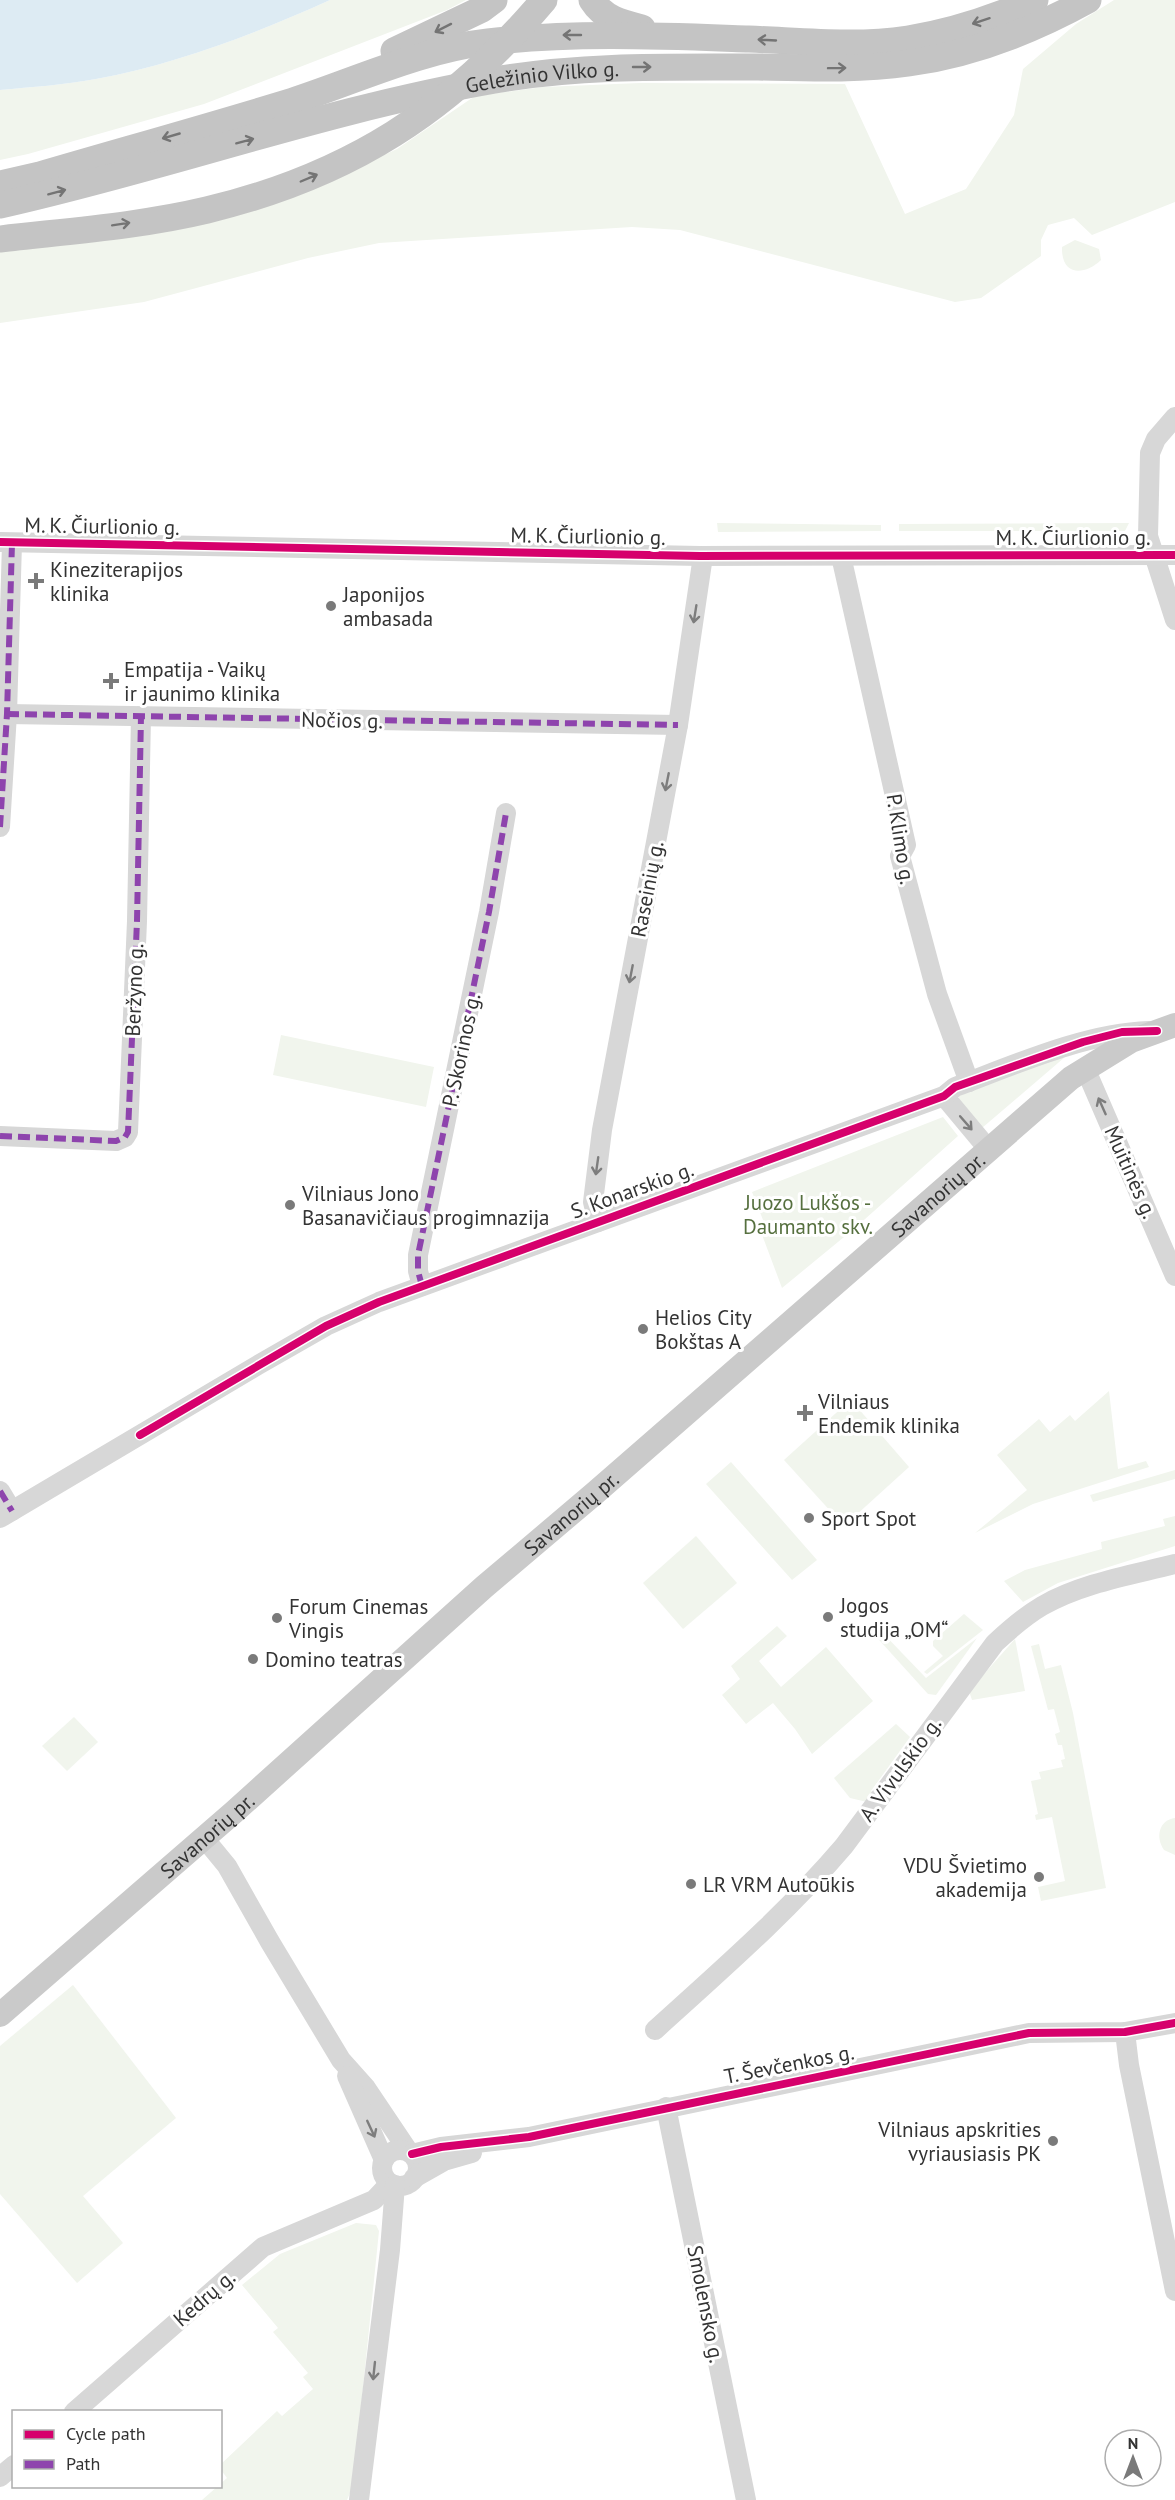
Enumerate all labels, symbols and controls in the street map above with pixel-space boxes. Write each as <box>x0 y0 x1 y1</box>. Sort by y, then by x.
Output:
one-way arrow <box>972 16 991 27</box>
one-way arrow <box>435 23 453 35</box>
one-way arrow <box>562 30 582 41</box>
one-way arrow <box>758 34 778 45</box>
street label: Geležinio Vilko g. <box>463 55 619 99</box>
one-way arrow <box>631 61 651 73</box>
one-way arrow <box>826 62 846 74</box>
one-way arrow <box>162 131 181 142</box>
one-way arrow <box>235 134 254 146</box>
one-way arrow <box>300 172 318 184</box>
one-way arrow <box>47 185 66 197</box>
one-way arrow <box>110 219 130 230</box>
street label: M. K. Čiurlionio g. <box>24 511 180 541</box>
street label: M. K. Čiurlionio g. <box>510 521 666 551</box>
street label: M. K. Čiurlionio g. <box>995 524 1151 551</box>
place label: Kineziterapijos klinika <box>50 556 183 607</box>
marker: Kineziterapijos klinika <box>27 572 45 590</box>
place label: Japonijos ambasada <box>342 581 433 632</box>
marker: Japonijos ambasada <box>324 599 338 613</box>
one-way arrow <box>689 604 700 623</box>
place label: Empatija - Vaikų ir jaunimo klinika <box>124 656 280 707</box>
marker: Empatija - Vaikų ir jaunimo klinika <box>102 672 120 690</box>
street label: Nočios g. <box>301 706 383 734</box>
one-way arrow <box>661 772 672 792</box>
street label: P. Klimo g. <box>880 792 922 886</box>
street label: Raseinių g. <box>624 838 670 940</box>
street label: Beržyno g. <box>119 943 149 1037</box>
one-way arrow <box>625 964 636 983</box>
street label: P. Skorinos g. <box>436 991 486 1109</box>
one-way arrow <box>1095 1098 1107 1116</box>
one-way arrow <box>959 1115 973 1130</box>
street label: Muitinės g. <box>1099 1121 1163 1223</box>
street label: Savanorių pr. <box>885 1146 990 1243</box>
street label: S. Konarskio g. <box>567 1155 697 1225</box>
one-way arrow <box>591 1155 602 1175</box>
place label: Vilniaus Jono Basanavičiaus progimnazija <box>301 1180 550 1231</box>
park label: Juozo Lukšos - Daumanto skv. <box>743 1189 873 1240</box>
marker: Vilniaus Jono Basanavičiaus progimnazija <box>283 1198 297 1212</box>
place label: Helios City Bokštas A <box>655 1304 752 1355</box>
marker: Helios City Bokštas A <box>636 1322 650 1336</box>
place label: Vilniaus Endemik klinika <box>817 1388 960 1439</box>
marker: Vilniaus Endemik klinika <box>796 1404 814 1422</box>
street label: Savanorių pr. <box>518 1465 624 1561</box>
place label: Sport Spot <box>821 1505 916 1532</box>
marker: Sport Spot <box>802 1511 816 1525</box>
place label: Jogos studija „OM“ <box>839 1592 948 1643</box>
place label: Forum Cinemas Vingis <box>288 1593 428 1644</box>
marker: Jogos studija „OM“ <box>821 1610 835 1624</box>
marker: Forum Cinemas Vingis <box>270 1611 284 1625</box>
place label: Domino teatras <box>265 1646 403 1673</box>
marker: Domino teatras <box>246 1652 260 1666</box>
street label: A. Vivulskio g. <box>853 1711 947 1827</box>
street label: Savanorių pr. <box>154 1787 260 1884</box>
place label: VDU Švietimo akademija <box>902 1852 1027 1903</box>
marker: VDU Švietimo akademija <box>1032 1870 1046 1884</box>
place label: LR VRM Autoūkis <box>703 1871 855 1898</box>
marker: LR VRM Autoūkis <box>684 1877 698 1891</box>
street label: T. Ševčenkos g. <box>722 2038 856 2090</box>
place label: Vilniaus apskrities vyriausiasis PK <box>877 2116 1041 2167</box>
one-way arrow <box>366 2119 377 2137</box>
marker: Vilniaus apskrities vyriausiasis PK <box>1046 2134 1060 2148</box>
street label: Smolensko g. <box>681 2243 731 2365</box>
street label: Kedrų g. <box>167 2264 241 2332</box>
one-way arrow <box>368 2361 379 2381</box>
legend <box>12 2410 222 2488</box>
text: Cycle path <box>66 2422 146 2445</box>
north arrow <box>1103 2428 1163 2488</box>
text: N <box>1128 2433 1138 2453</box>
text: Path <box>66 2452 100 2475</box>

